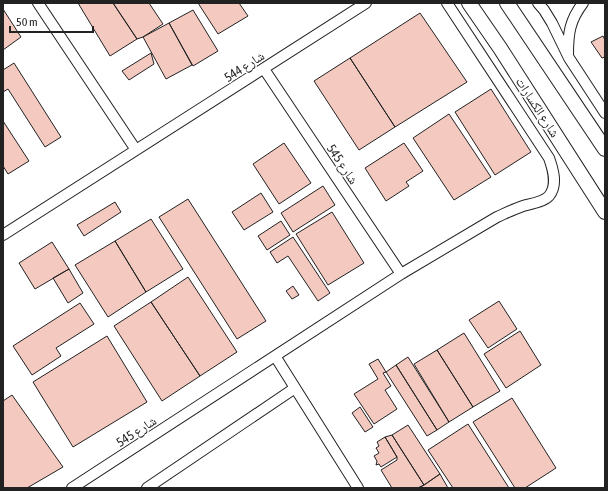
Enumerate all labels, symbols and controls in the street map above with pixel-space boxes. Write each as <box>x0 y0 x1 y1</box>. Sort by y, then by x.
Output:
scale bar <box>10 8 93 34</box>
text: 50 m <box>16 15 38 29</box>
street label: شارع 544 <box>221 48 268 87</box>
street label: شارع الكسارات <box>511 75 562 141</box>
street label: شارع 545 <box>322 141 361 188</box>
street label: شارع 545 <box>113 413 160 452</box>

